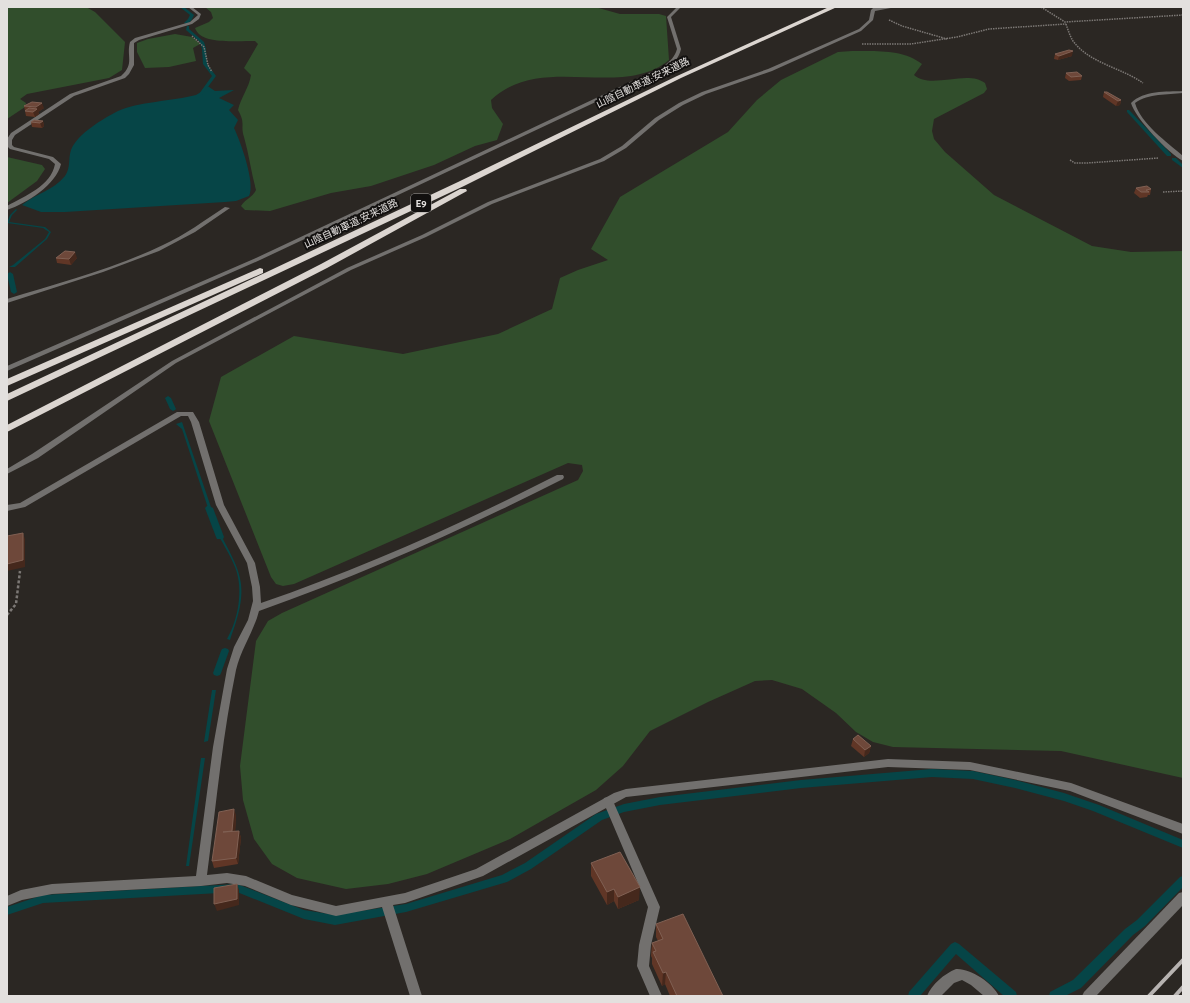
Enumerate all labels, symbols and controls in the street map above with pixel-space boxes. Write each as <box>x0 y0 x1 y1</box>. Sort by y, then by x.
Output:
street label: 山陰自動車道;安来道路 <box>594 55 691 110</box>
road number: E9 <box>411 194 431 212</box>
street label: 山陰自動車道;安来道路 <box>302 197 399 250</box>

